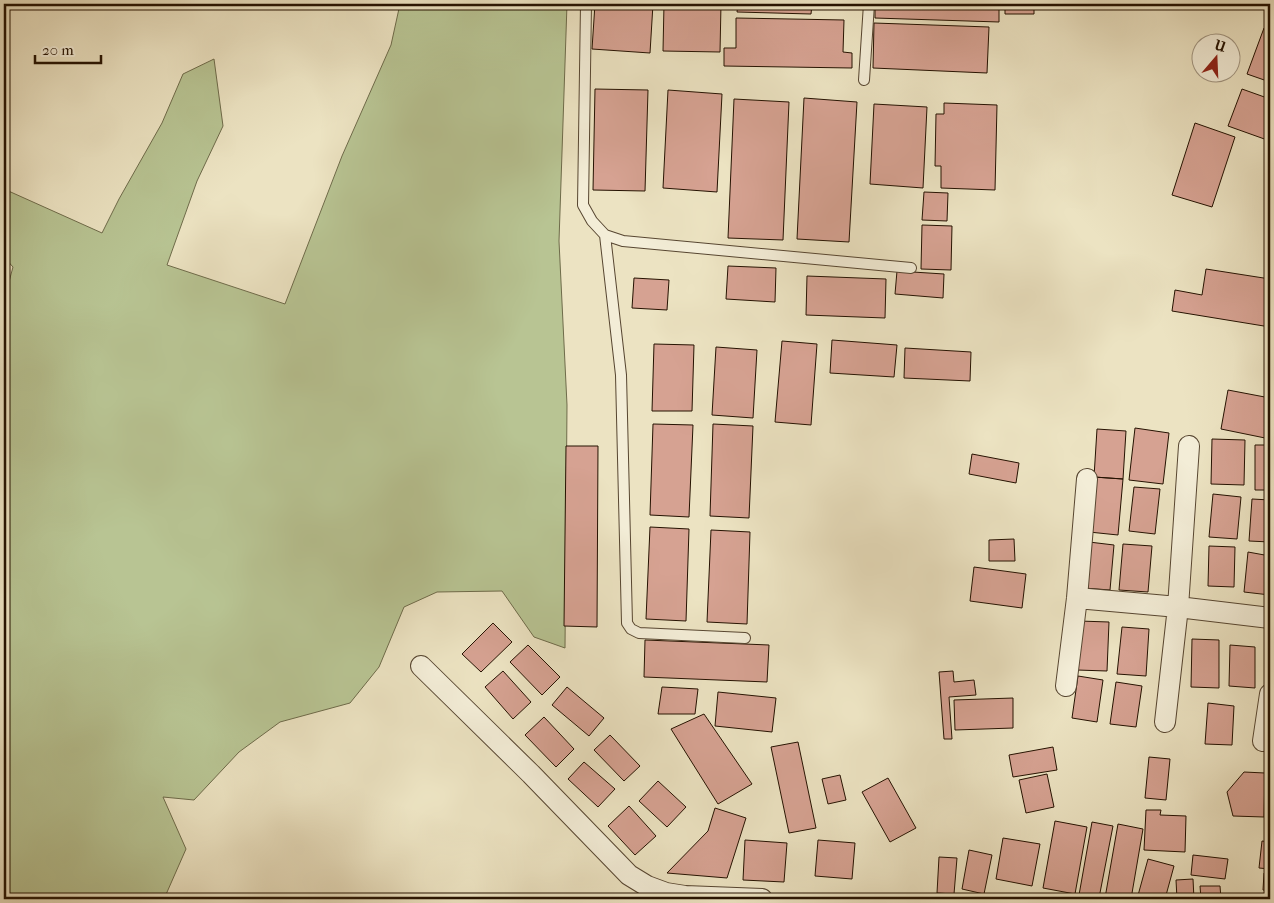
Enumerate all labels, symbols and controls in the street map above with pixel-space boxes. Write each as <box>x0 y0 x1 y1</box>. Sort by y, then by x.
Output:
scale bar <box>35 32 101 64</box>
north arrow <box>1192 32 1242 82</box>
text: U <box>1211 36 1228 56</box>
text: 20 m <box>42 41 74 59</box>

